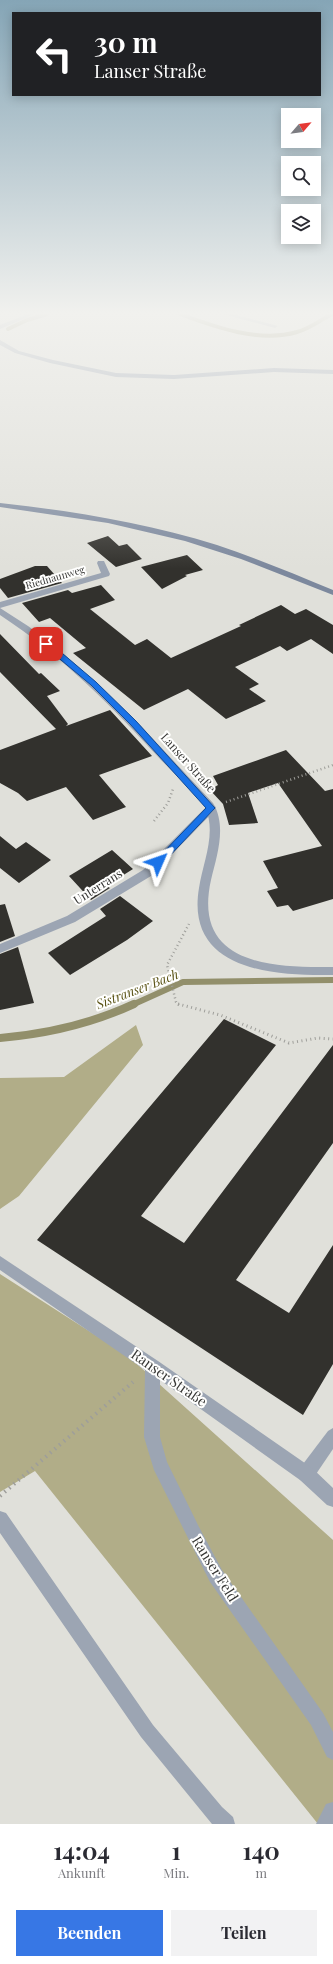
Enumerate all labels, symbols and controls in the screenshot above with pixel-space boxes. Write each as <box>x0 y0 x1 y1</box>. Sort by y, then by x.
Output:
text: 30 m <box>94 23 158 60</box>
icon: left <box>28 28 80 80</box>
text: Lanser Straße <box>94 59 206 83</box>
north arrow <box>281 108 321 148</box>
map controls <box>281 108 321 244</box>
button: search <box>281 156 321 196</box>
button: layers <box>281 204 321 244</box>
street label: Riednaunweg <box>24 562 87 592</box>
pin <box>29 627 63 661</box>
icon: arrive <box>35 633 57 655</box>
street label: Lanser Straße <box>158 729 220 795</box>
position arrow <box>137 841 179 883</box>
street label: Unterrans <box>70 865 125 907</box>
water label: Sistranser Bach <box>92 965 181 1012</box>
street label: Ranser Straße <box>128 1345 211 1411</box>
street label: Ranser Feld <box>188 1532 243 1605</box>
text: 14:04 <box>53 1834 110 1866</box>
text: 1 <box>172 1834 181 1866</box>
text: 140 <box>242 1834 280 1866</box>
text: Ankunft <box>58 1864 105 1881</box>
text: Min. <box>163 1864 189 1881</box>
text: m <box>255 1864 267 1881</box>
button: Beenden <box>16 1910 163 1956</box>
button: Teilen <box>171 1910 317 1956</box>

